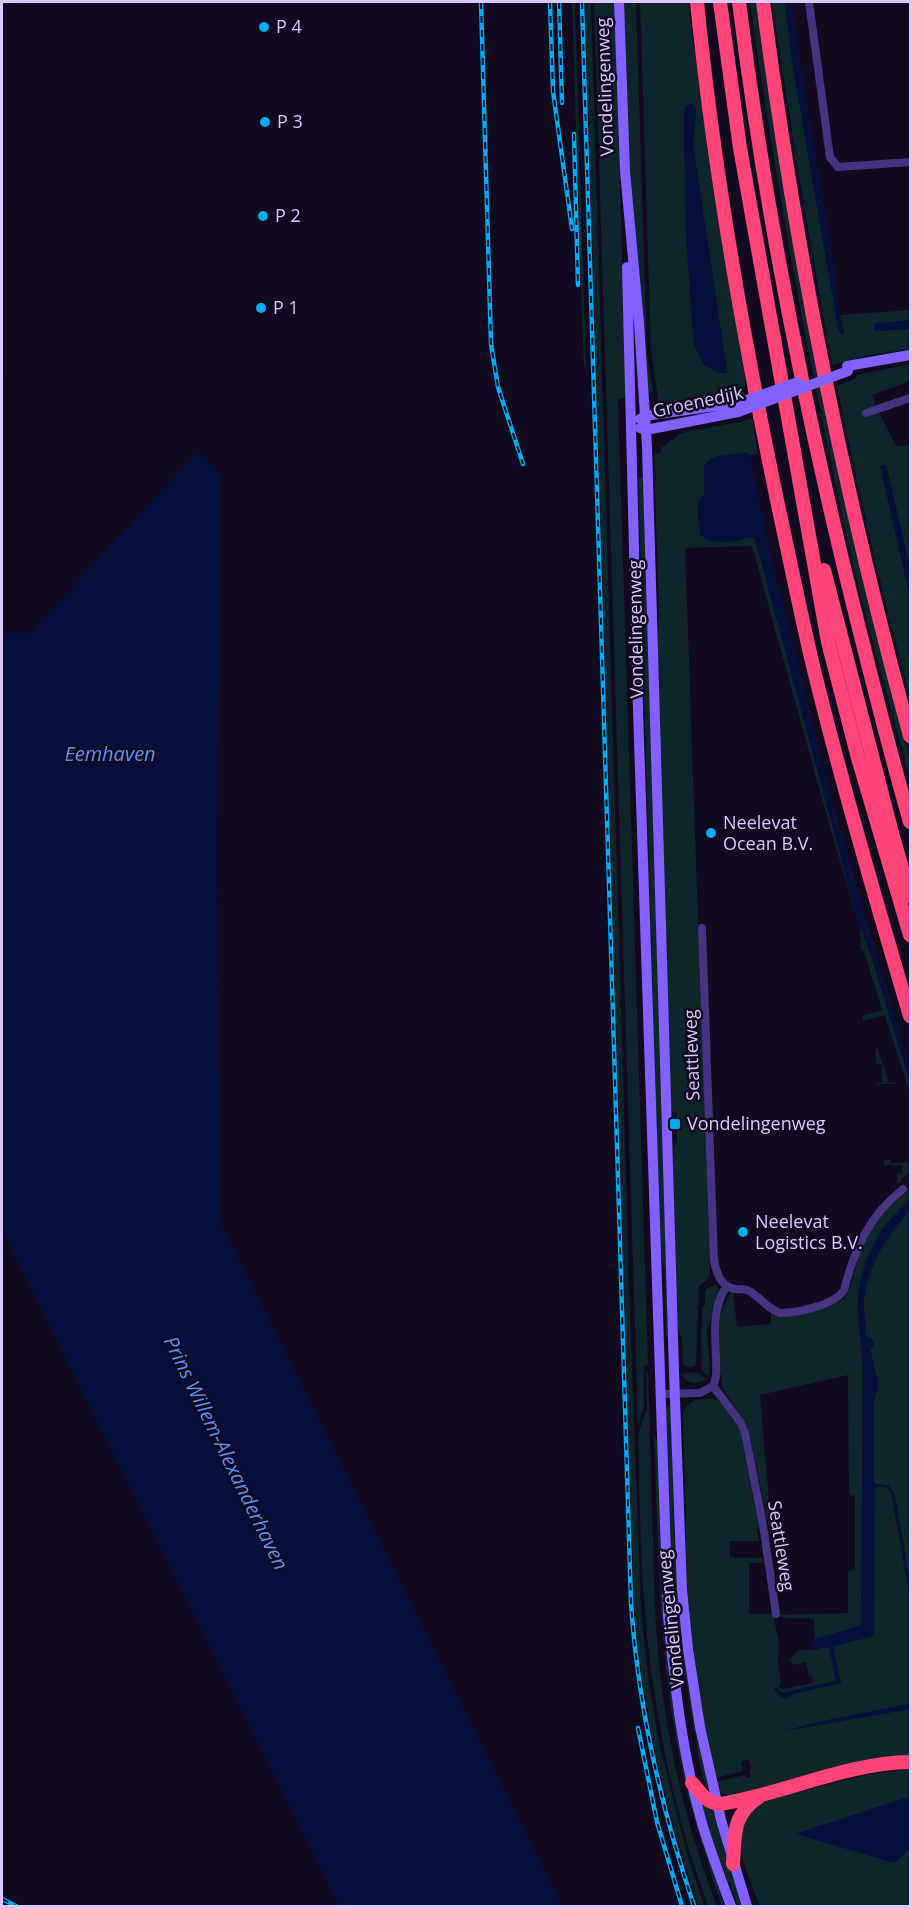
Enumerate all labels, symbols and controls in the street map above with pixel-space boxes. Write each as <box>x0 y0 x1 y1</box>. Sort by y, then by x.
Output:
place label: P 4 <box>276 14 302 38</box>
street label: Vondelingenweg <box>590 17 618 157</box>
marker: P 4 <box>257 20 271 34</box>
place label: P 3 <box>277 109 303 133</box>
marker: P 3 <box>258 115 272 129</box>
place label: P 2 <box>275 203 301 227</box>
marker: P 2 <box>256 209 270 223</box>
place label: P 1 <box>273 295 299 319</box>
marker: P 1 <box>254 301 268 315</box>
street label: Groenedijk <box>650 380 746 422</box>
street label: Vondelingenweg <box>622 559 648 699</box>
water label: Eemhaven <box>64 740 156 767</box>
place label: Neelevat Ocean B.V. <box>723 810 813 855</box>
marker: Neelevat Ocean B.V. <box>704 826 718 840</box>
street label: Seattleweg <box>677 1009 705 1101</box>
place label: Vondelingenweg <box>687 1111 826 1135</box>
marker: Vondelingenweg <box>668 1117 682 1131</box>
place label: Neelevat Logistics B.V. <box>755 1209 863 1254</box>
marker: Neelevat Logistics B.V. <box>736 1225 750 1239</box>
water label: Prins Willem-Alexanderhaven <box>158 1331 295 1574</box>
street label: Seattleweg <box>763 1499 801 1593</box>
street label: Vondelingenweg <box>651 1549 689 1689</box>

